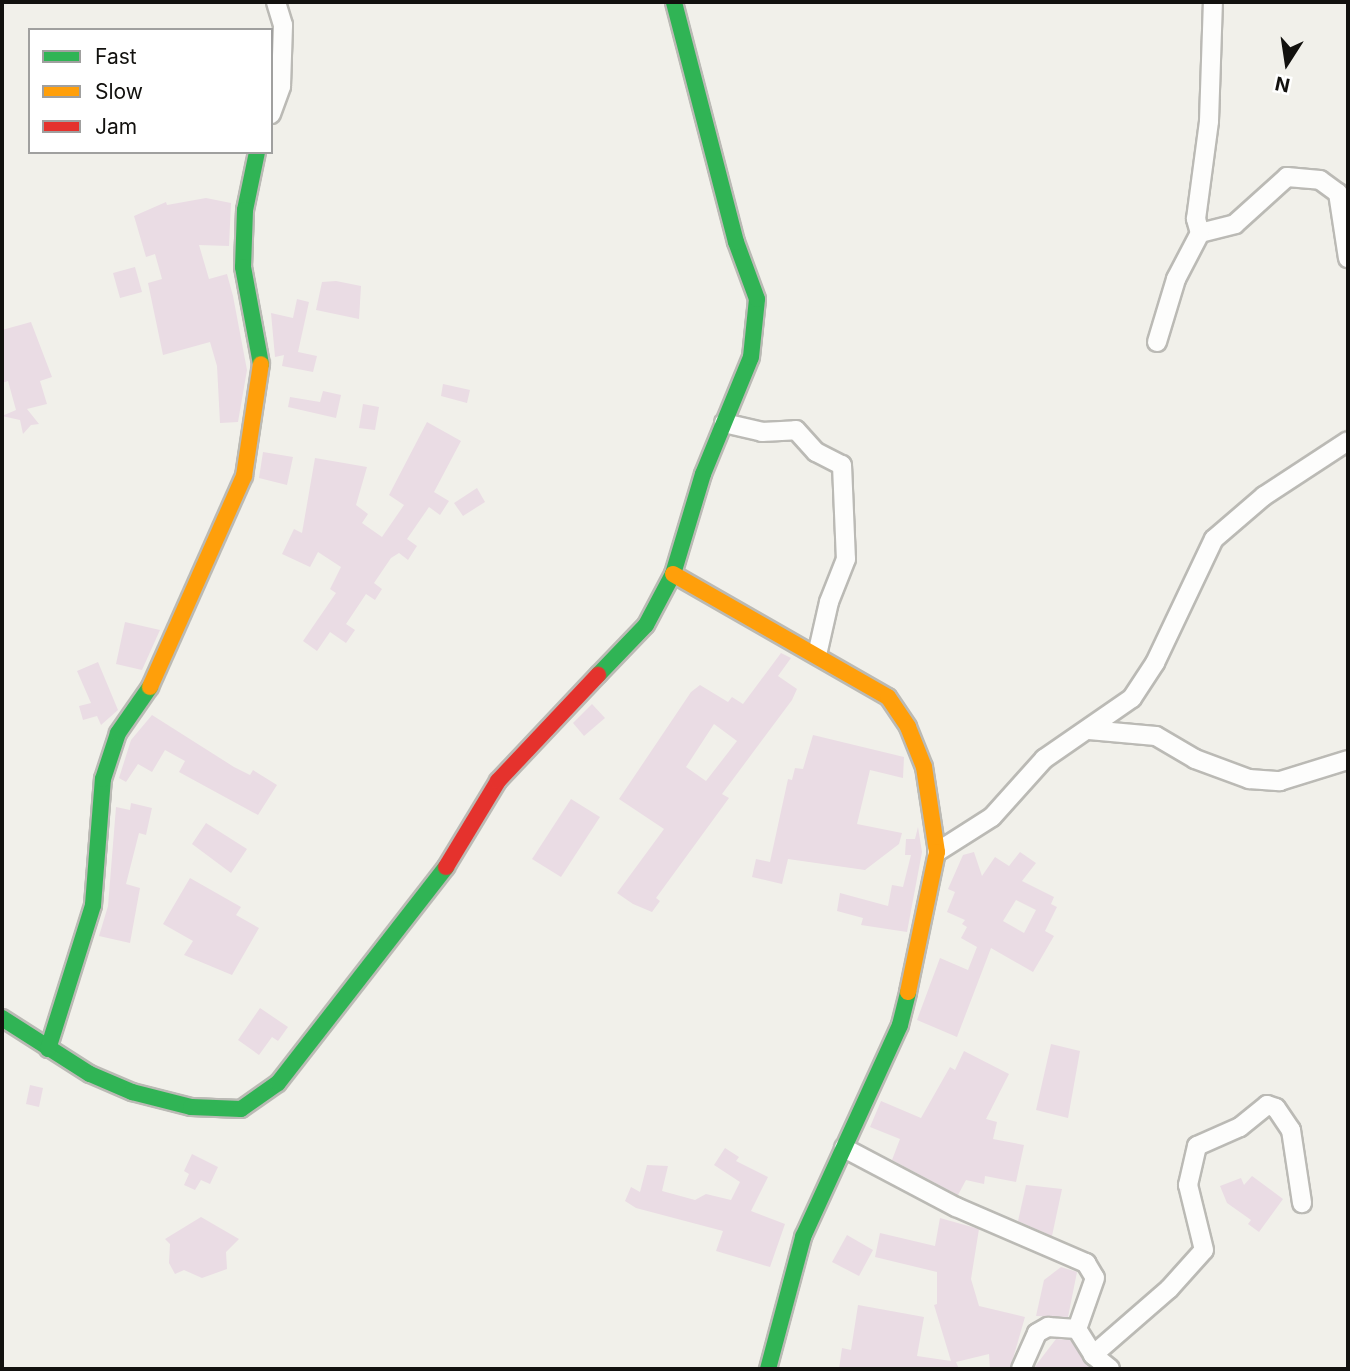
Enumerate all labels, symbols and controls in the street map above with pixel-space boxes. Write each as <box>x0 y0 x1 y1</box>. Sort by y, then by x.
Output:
legend <box>28 28 273 154</box>
north arrow <box>1252 28 1322 98</box>
text: Fast <box>95 44 137 69</box>
text: N <box>1273 71 1292 97</box>
text: Slow <box>95 79 143 104</box>
text: Jam <box>95 114 137 139</box>

